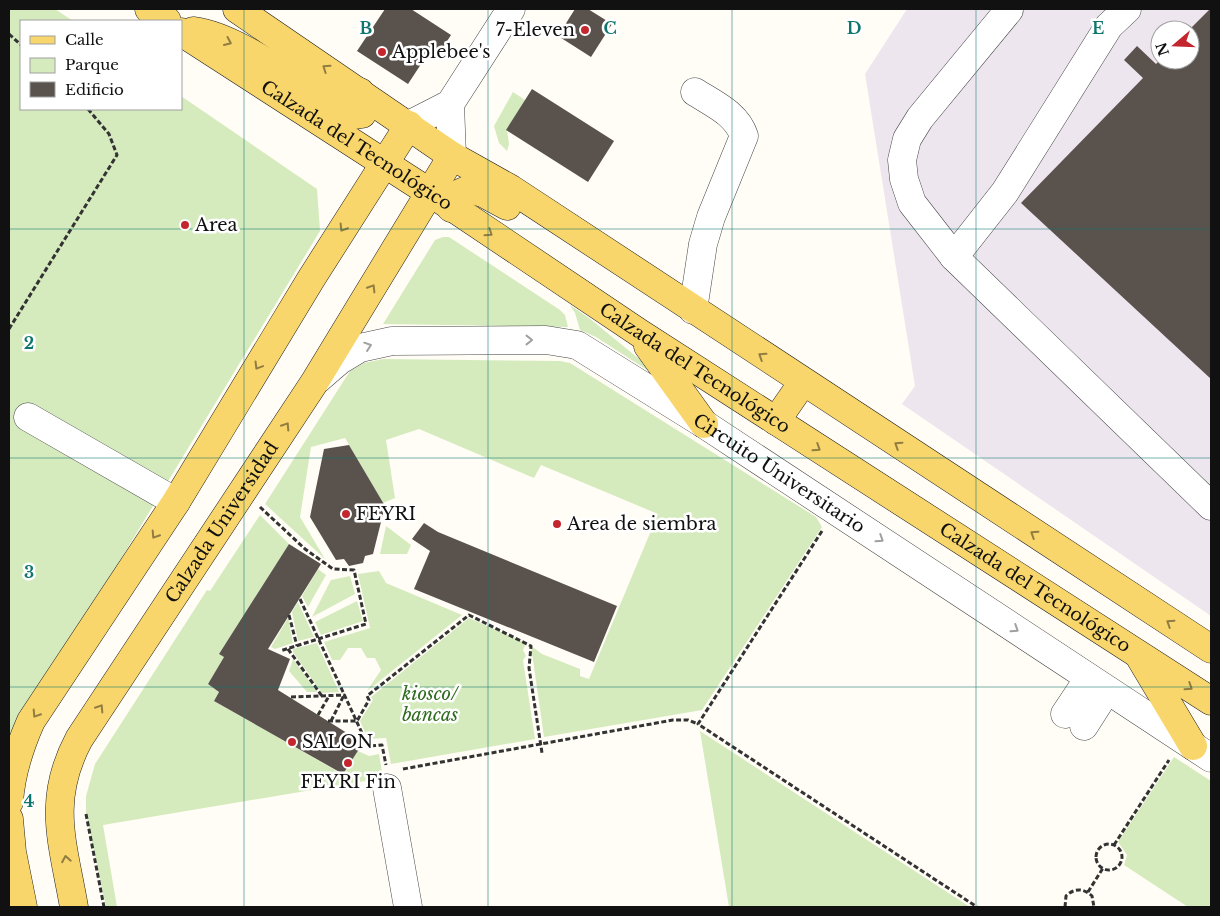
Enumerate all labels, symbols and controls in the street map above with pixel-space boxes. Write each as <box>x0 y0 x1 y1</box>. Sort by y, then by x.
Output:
text: B <box>360 18 373 38</box>
text: C <box>603 18 617 38</box>
text: D <box>847 18 861 38</box>
text: E <box>1092 18 1104 38</box>
place label: 7-Eleven <box>496 19 575 41</box>
legend <box>20 20 182 110</box>
north arrow <box>1150 20 1200 70</box>
marker: 7-Eleven <box>579 24 591 36</box>
text: Calle <box>65 30 104 49</box>
one-way arrow <box>223 35 232 46</box>
text: N <box>1152 40 1173 58</box>
place label: Applebee's <box>391 41 490 63</box>
marker: Applebee's <box>376 46 388 58</box>
text: Parque <box>65 55 119 74</box>
one-way arrow <box>322 65 331 74</box>
street label: Calzada del Tecnológico <box>257 76 456 215</box>
text: Edificio <box>65 80 124 99</box>
place label: Area <box>194 214 238 236</box>
marker: Area <box>179 219 191 231</box>
one-way arrow <box>340 222 349 232</box>
one-way arrow <box>483 227 492 236</box>
one-way arrow <box>365 285 375 294</box>
street label: Calzada del Tecnológico <box>595 298 794 438</box>
text: 2 <box>24 333 34 353</box>
one-way arrow <box>526 335 534 345</box>
one-way arrow <box>363 342 371 352</box>
one-way arrow <box>759 352 768 362</box>
one-way arrow <box>255 361 265 370</box>
street label: Circuito Universitario <box>689 409 869 538</box>
one-way arrow <box>279 422 289 431</box>
street label: Calzada Universidad <box>161 438 283 607</box>
one-way arrow <box>812 441 821 451</box>
one-way arrow <box>895 441 904 451</box>
place label: FEYRI <box>356 503 416 525</box>
marker: FEYRI <box>340 508 352 520</box>
place label: Area de siembra <box>566 513 716 535</box>
marker: Area de siembra <box>551 518 563 530</box>
street label: Calzada del Tecnológico <box>935 518 1135 657</box>
one-way arrow <box>151 529 161 538</box>
one-way arrow <box>1031 530 1040 540</box>
one-way arrow <box>874 533 883 542</box>
text: 3 <box>24 562 34 582</box>
one-way arrow <box>1167 619 1176 629</box>
one-way arrow <box>1009 623 1019 632</box>
one-way arrow <box>1184 680 1193 690</box>
park label: kiosco/ bancas <box>401 683 460 726</box>
one-way arrow <box>93 704 103 713</box>
one-way arrow <box>33 708 42 718</box>
place label: SALON <box>302 731 373 753</box>
marker: SALON <box>286 736 298 748</box>
marker: FEYRI Fin <box>342 757 354 769</box>
place label: FEYRI Fin <box>300 771 396 793</box>
text: 4 <box>24 791 34 811</box>
one-way arrow <box>61 855 71 864</box>

